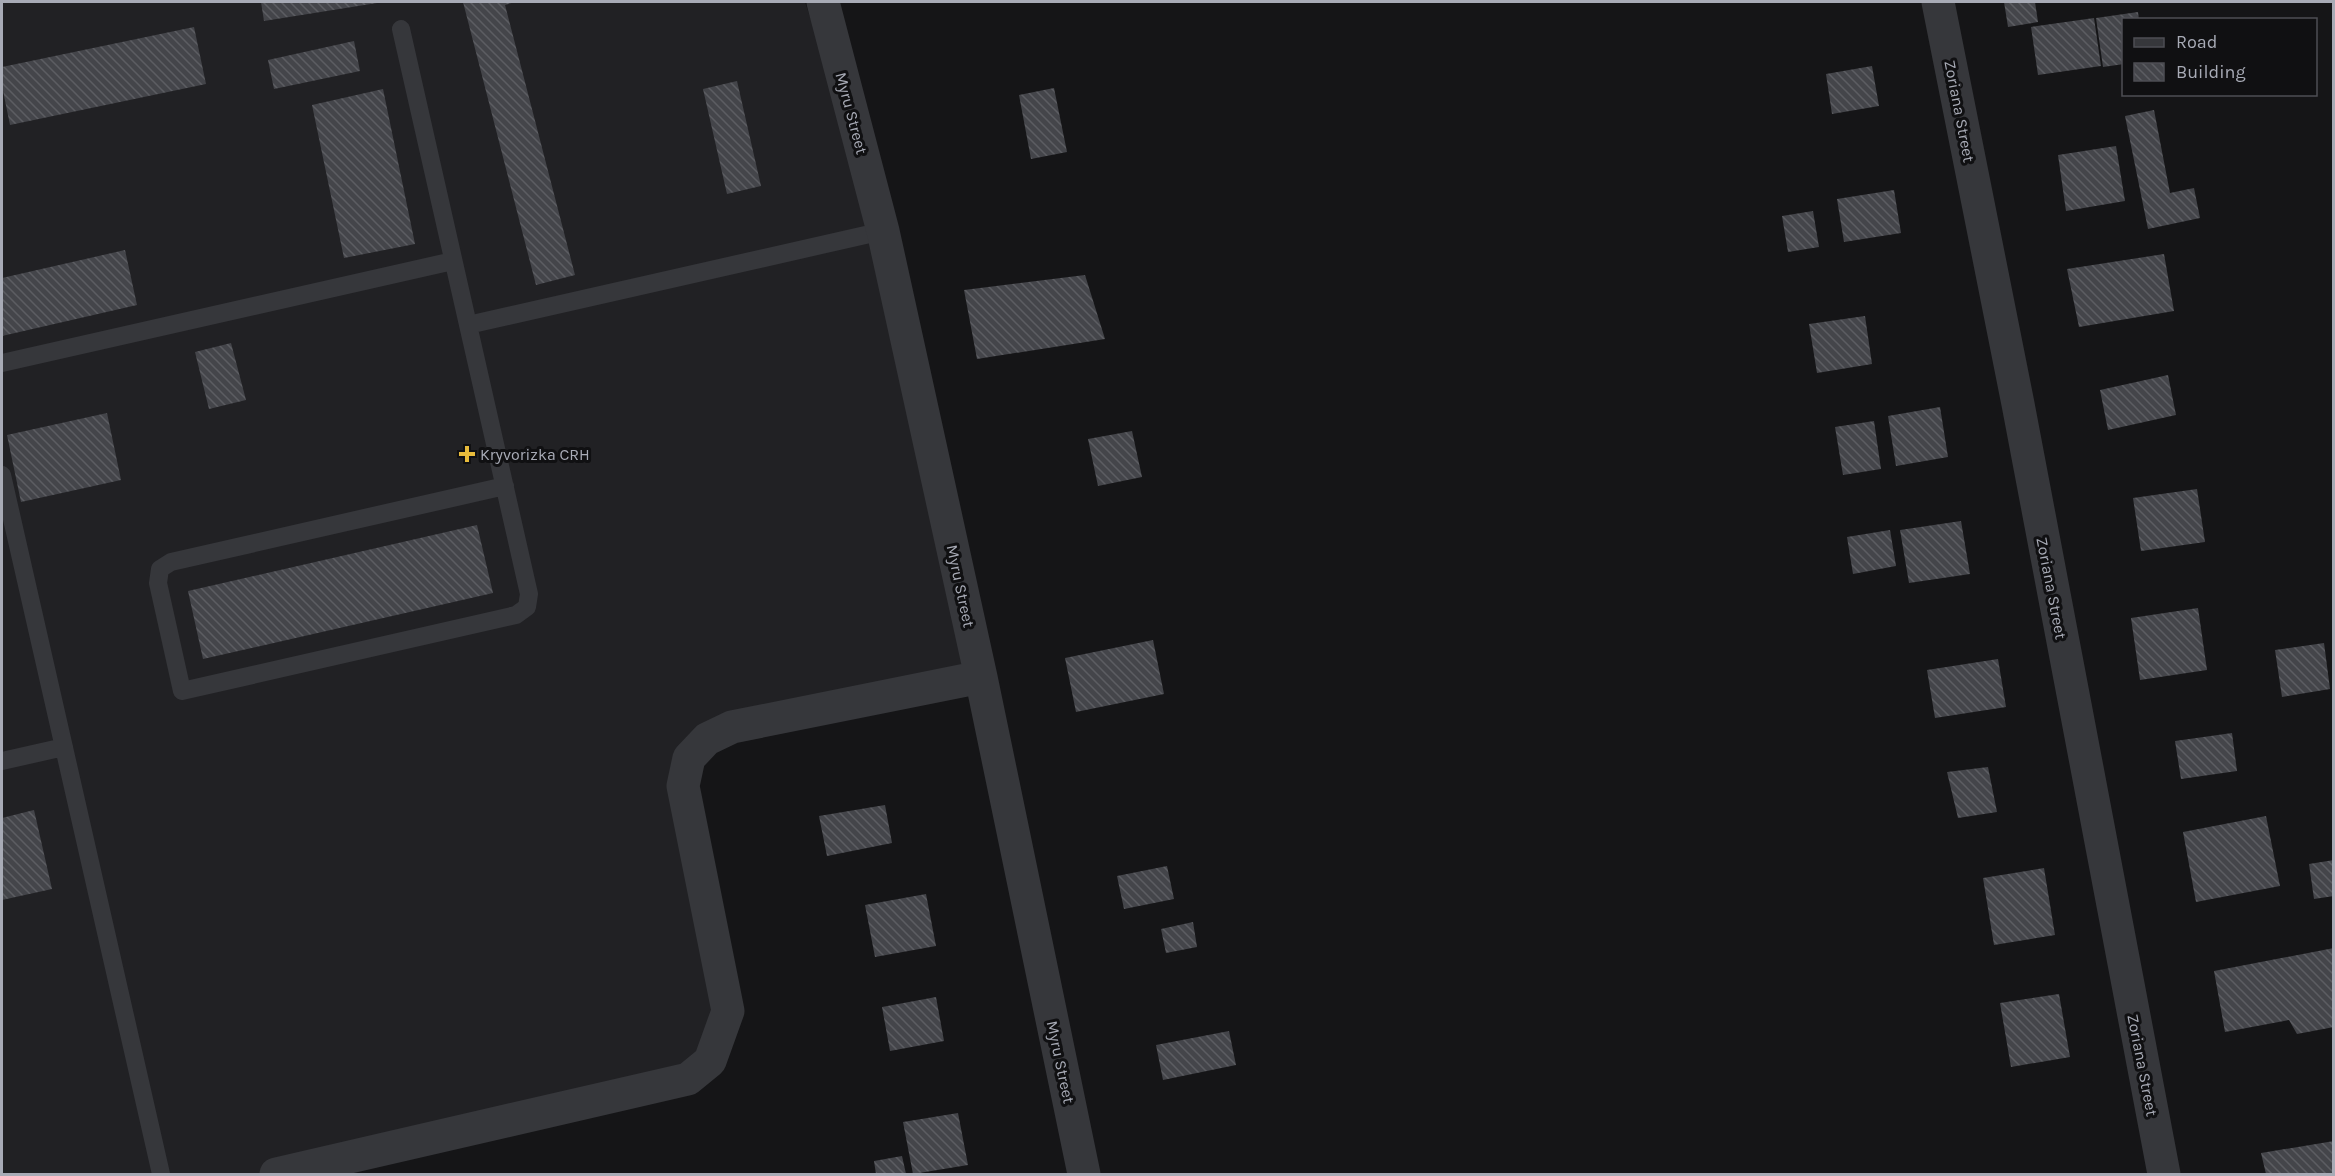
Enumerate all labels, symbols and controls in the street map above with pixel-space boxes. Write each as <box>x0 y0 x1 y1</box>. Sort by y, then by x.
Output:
legend <box>2122 18 2317 96</box>
text: Road <box>2176 31 2217 53</box>
street label: Zoriana Street <box>1940 58 1979 164</box>
text: Building <box>2176 61 2246 83</box>
street label: Myru Street <box>831 70 872 156</box>
marker: Kryvorizka CRH <box>458 445 476 463</box>
place label: Kryvorizka CRH <box>480 445 590 464</box>
street label: Zoriana Street <box>2032 535 2071 641</box>
street label: Myru Street <box>942 543 979 629</box>
street label: Zoriana Street <box>2123 1012 2162 1118</box>
street label: Myru Street <box>1042 1019 1079 1105</box>

